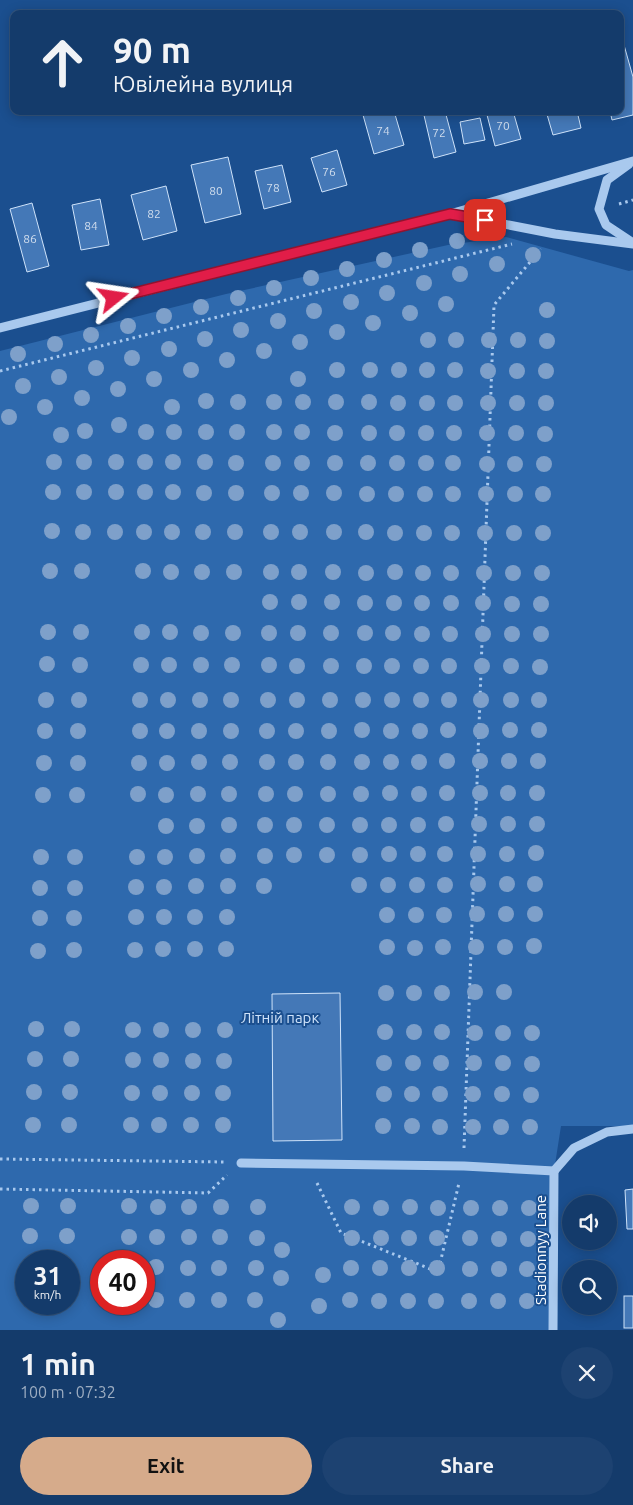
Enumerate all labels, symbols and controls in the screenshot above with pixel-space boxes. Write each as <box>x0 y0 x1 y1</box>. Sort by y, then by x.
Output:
icon: ahead <box>30 30 95 95</box>
text: 90 m <box>113 30 191 70</box>
text: Ювілейна вулиця <box>113 71 293 96</box>
house number: 70 <box>496 119 510 132</box>
house number: 74 <box>376 124 390 137</box>
house number: 72 <box>432 126 446 139</box>
house number: 76 <box>322 165 336 178</box>
house number: 78 <box>266 181 280 194</box>
house number: 80 <box>209 184 223 197</box>
pin <box>464 199 506 241</box>
icon: arrive <box>471 206 499 234</box>
house number: 82 <box>147 207 161 220</box>
house number: 84 <box>84 219 98 232</box>
house number: 86 <box>23 232 37 245</box>
position arrow <box>87 271 139 323</box>
park label: Літній парк <box>241 1009 319 1026</box>
street label: Stadionnyy Lane <box>532 1195 549 1305</box>
map controls <box>562 1195 617 1315</box>
button: sound <box>562 1195 617 1250</box>
speed limit sign: 40 <box>90 1250 155 1315</box>
button: search <box>562 1260 617 1315</box>
text: 31 <box>33 1262 62 1290</box>
text: km/h <box>34 1288 61 1301</box>
text: 1 min <box>20 1347 96 1381</box>
button: close <box>561 1347 613 1399</box>
text: 100 m · 07:32 <box>20 1383 116 1401</box>
button: Exit <box>20 1437 312 1495</box>
button: Share <box>322 1437 613 1495</box>

